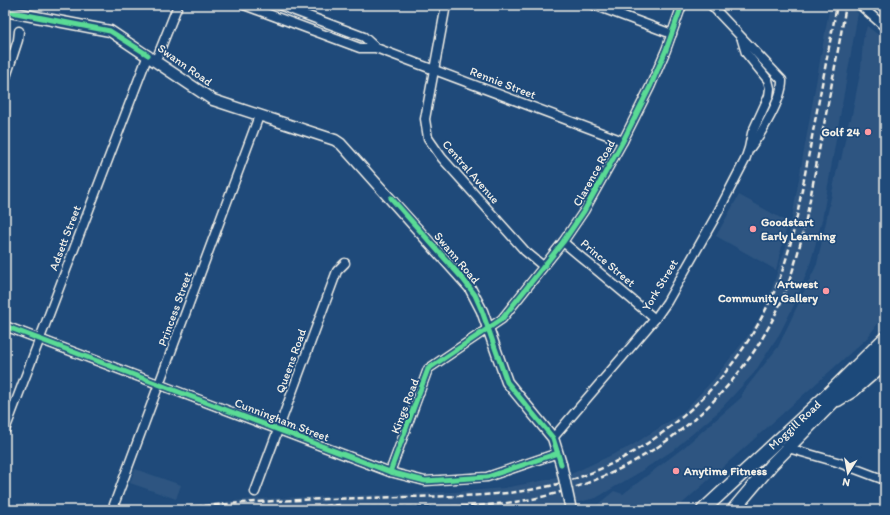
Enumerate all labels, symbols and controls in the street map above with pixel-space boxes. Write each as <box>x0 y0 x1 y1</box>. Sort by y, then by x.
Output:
street label: Swann Road <box>155 41 215 89</box>
street label: Rennie Street <box>468 64 538 102</box>
place label: Golf 24 <box>821 125 861 139</box>
marker: Golf 24 <box>863 127 873 137</box>
street label: Central Avenue <box>440 137 503 207</box>
street label: Clarence Road <box>570 137 618 209</box>
street label: Adsett Street <box>46 203 84 273</box>
place label: Goodstart Early Learning <box>761 215 836 244</box>
marker: Goodstart Early Learning <box>748 224 758 234</box>
street label: Swann Road <box>431 229 483 287</box>
street label: Prince Street <box>578 236 638 290</box>
street label: York Street <box>639 256 681 313</box>
street label: Princess Street <box>155 270 195 348</box>
place label: Artwest Community Gallery <box>718 277 818 306</box>
marker: Artwest Community Gallery <box>821 286 831 296</box>
street label: Queens Road <box>273 327 309 395</box>
street label: Kings Road <box>388 376 422 436</box>
street label: Cunningham Street <box>233 395 332 445</box>
street label: Moggill Road <box>766 397 824 453</box>
north arrow <box>828 453 868 493</box>
place label: Anytime Fitness <box>683 464 768 479</box>
marker: Anytime Fitness <box>671 466 681 476</box>
text: N <box>841 475 851 489</box>

